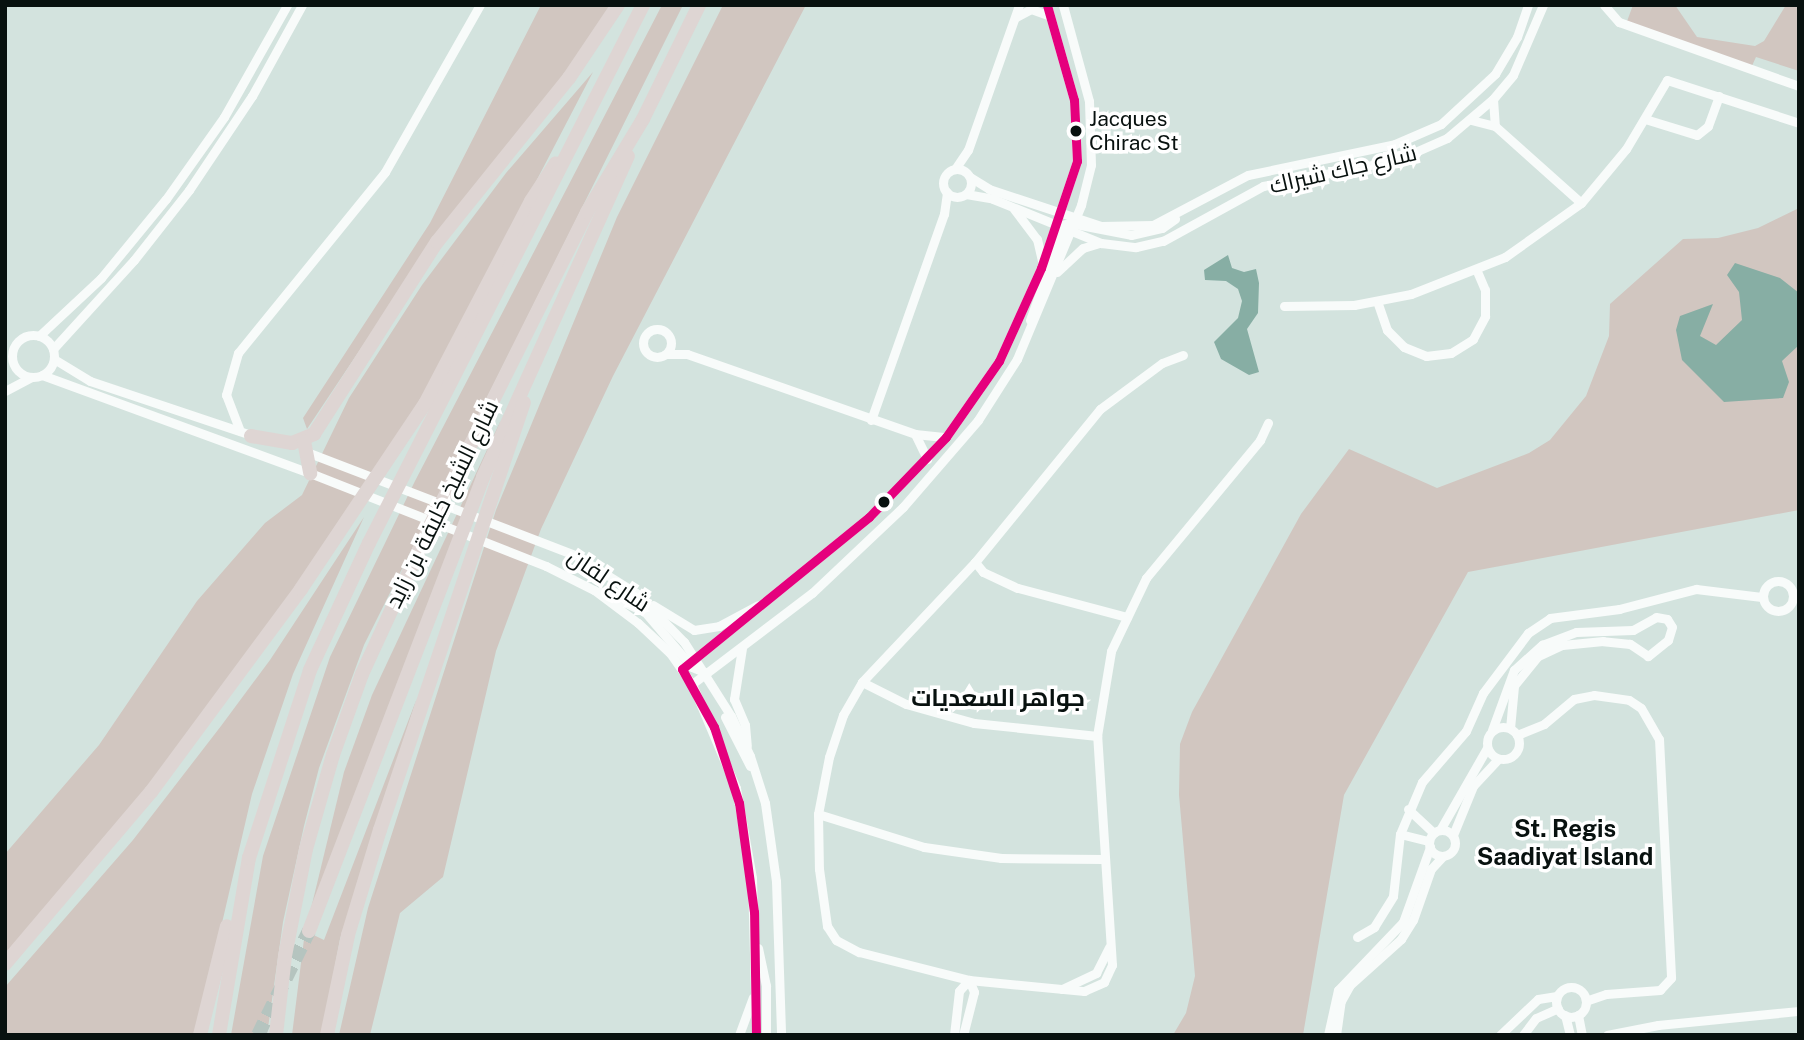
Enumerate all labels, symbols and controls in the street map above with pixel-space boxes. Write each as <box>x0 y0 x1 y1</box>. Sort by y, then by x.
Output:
place label: Jacques Chirac St <box>1089 106 1179 156</box>
marker: Jacques Chirac St <box>1069 124 1083 138</box>
street label: شارع جاك شيراك <box>1267 139 1419 199</box>
street label: شارع الشيخ خليفة بن زايد <box>380 396 504 612</box>
unlabelled marker <box>877 495 891 509</box>
street label: شارع لفان <box>563 542 655 618</box>
district label: جواهر السعديات <box>911 684 1085 712</box>
district label: St. Regis Saadiyat Island <box>1477 815 1653 871</box>

